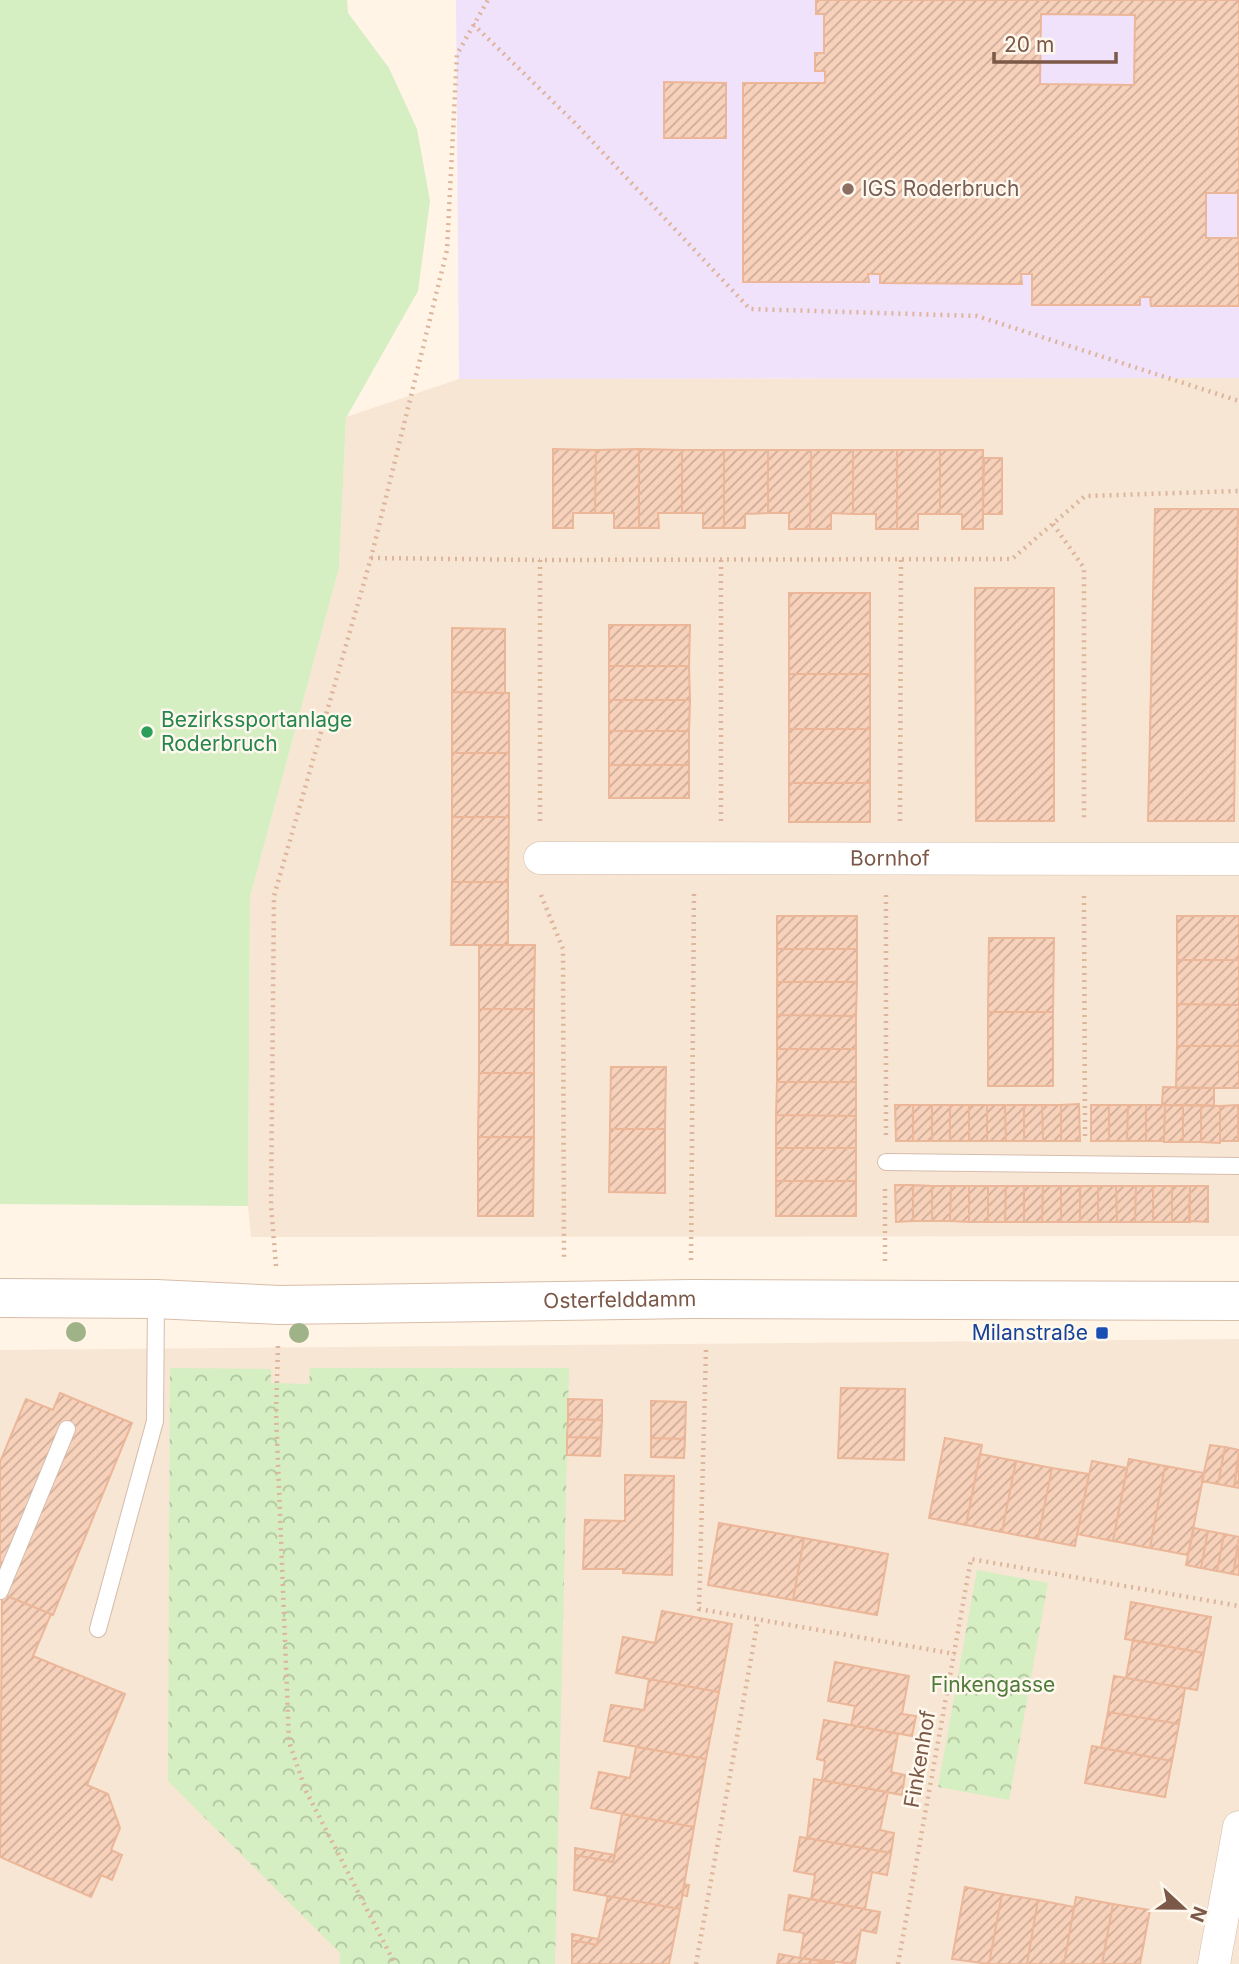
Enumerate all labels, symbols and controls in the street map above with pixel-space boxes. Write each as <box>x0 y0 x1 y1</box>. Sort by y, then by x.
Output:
scale bar <box>994 21 1116 65</box>
text: 20 m <box>1004 32 1054 57</box>
place label: IGS Roderbruch <box>862 176 1019 201</box>
marker: IGS Roderbruch <box>840 181 856 197</box>
place label: Bezirkssportanlage Roderbruch <box>161 707 352 756</box>
marker: Bezirkssportanlage Roderbruch <box>139 724 155 740</box>
street label: Bornhof <box>850 845 930 871</box>
street label: Osterfelddamm <box>543 1286 697 1313</box>
place label: Milanstraße <box>972 1320 1088 1345</box>
marker: Milanstraße <box>1094 1325 1110 1341</box>
park label: Finkengasse <box>931 1672 1055 1697</box>
street label: Finkenhof <box>899 1708 940 1810</box>
north arrow <box>1148 1873 1218 1943</box>
text: N <box>1185 1903 1212 1925</box>

